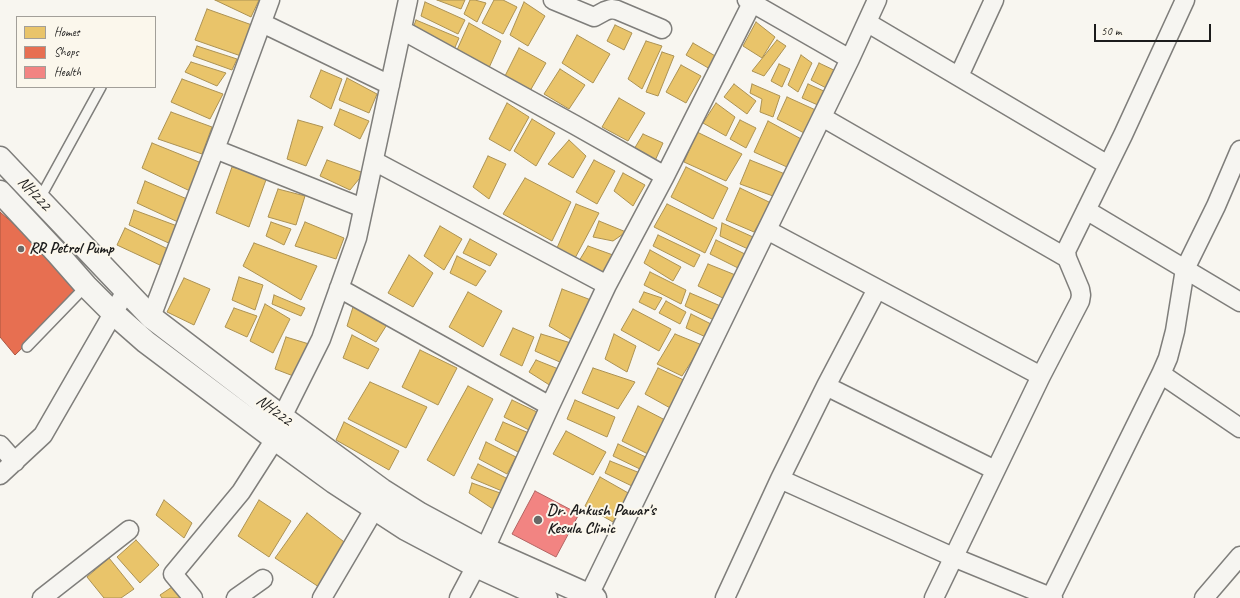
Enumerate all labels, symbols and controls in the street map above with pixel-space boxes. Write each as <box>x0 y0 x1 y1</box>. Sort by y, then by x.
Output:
legend <box>16 16 156 88</box>
scale bar <box>1096 16 1213 42</box>
text: 50 m <box>1101 23 1121 39</box>
text: Homes <box>54 24 80 40</box>
text: Shops <box>54 44 79 60</box>
text: Health <box>54 64 81 80</box>
street label: NH222 <box>13 173 55 215</box>
place label: RR Petrol Pump <box>29 239 114 259</box>
marker: RR Petrol Pump <box>16 244 26 254</box>
street label: NH222 <box>252 391 296 431</box>
place label: Dr. Ankush Pawar's Kesula Clinic <box>547 501 656 539</box>
marker: Dr. Ankush Pawar's Kesula Clinic <box>532 514 544 526</box>

